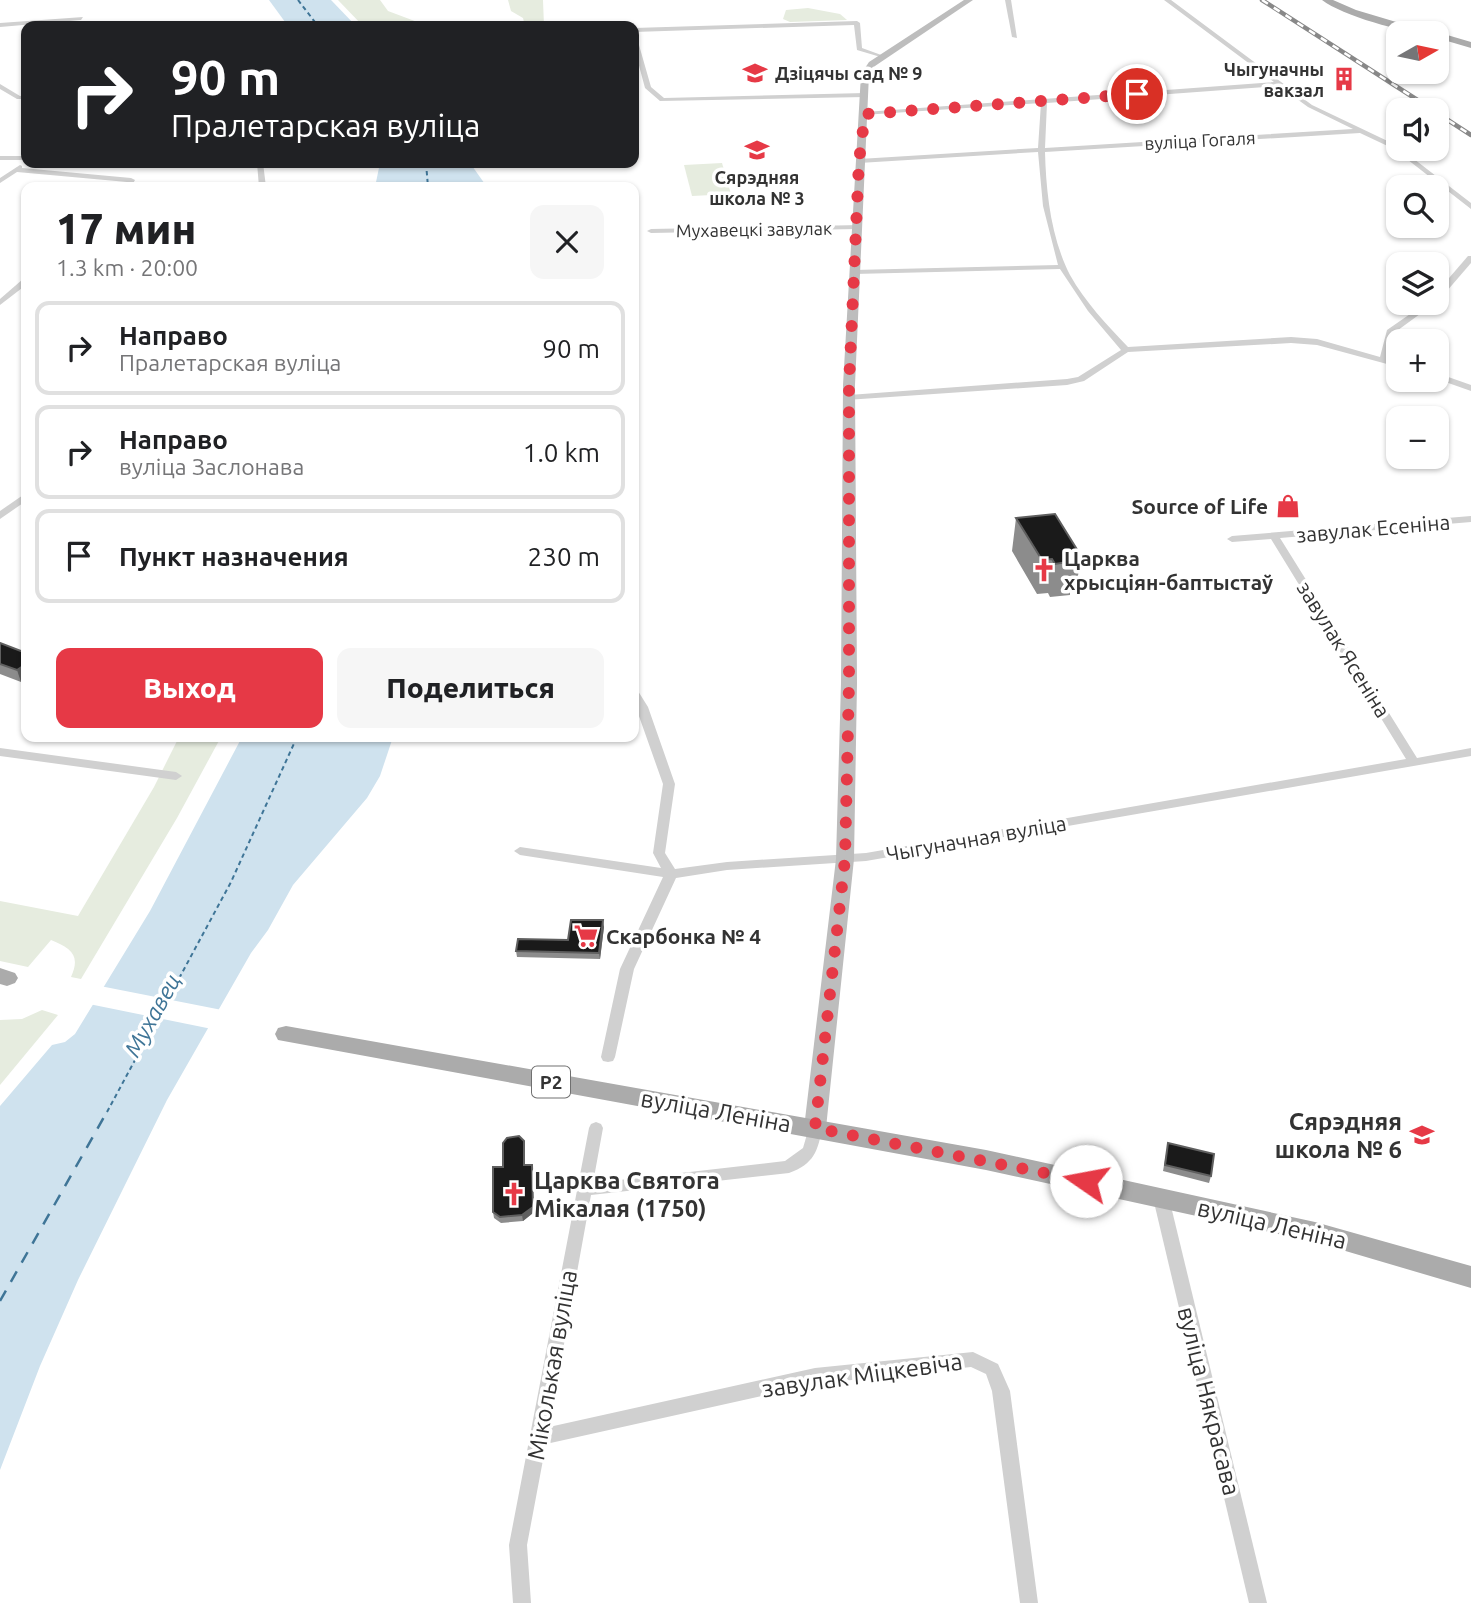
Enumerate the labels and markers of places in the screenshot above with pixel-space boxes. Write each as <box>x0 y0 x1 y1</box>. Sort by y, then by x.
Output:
school or university icon: Дзіцячы сад № 9 <box>741 59 769 87</box>
place label: Чыгуначны вакзал <box>1224 59 1324 100</box>
place label: Дзіцячы сад № 9 <box>775 63 922 83</box>
pin <box>1107 64 1167 124</box>
building icon: Чыгуначны вакзал <box>1330 65 1358 93</box>
school or university icon: Сярэдняя школа № 3 <box>743 136 771 164</box>
place label: Сярэдняя школа № 3 <box>709 167 805 208</box>
shop icon: Source of Life <box>1274 492 1302 520</box>
place label: Source of Life <box>1131 494 1268 518</box>
place label: Царква хрысціян-баптыстаў <box>1064 546 1273 594</box>
church icon: Царква хрысціян-баптыстаў <box>1030 556 1058 584</box>
supermarket icon: Скарбонка № 4 <box>572 922 600 950</box>
place label: Скарбонка № 4 <box>606 924 761 948</box>
place label: Сярэдняя школа № 6 <box>1275 1108 1402 1163</box>
school or university icon: Сярэдняя школа № 6 <box>1408 1121 1436 1149</box>
place label: Царква Святога Мікалая (1750) <box>534 1167 720 1222</box>
church icon: Царква Святога Мікалая (1750) <box>500 1180 528 1208</box>

